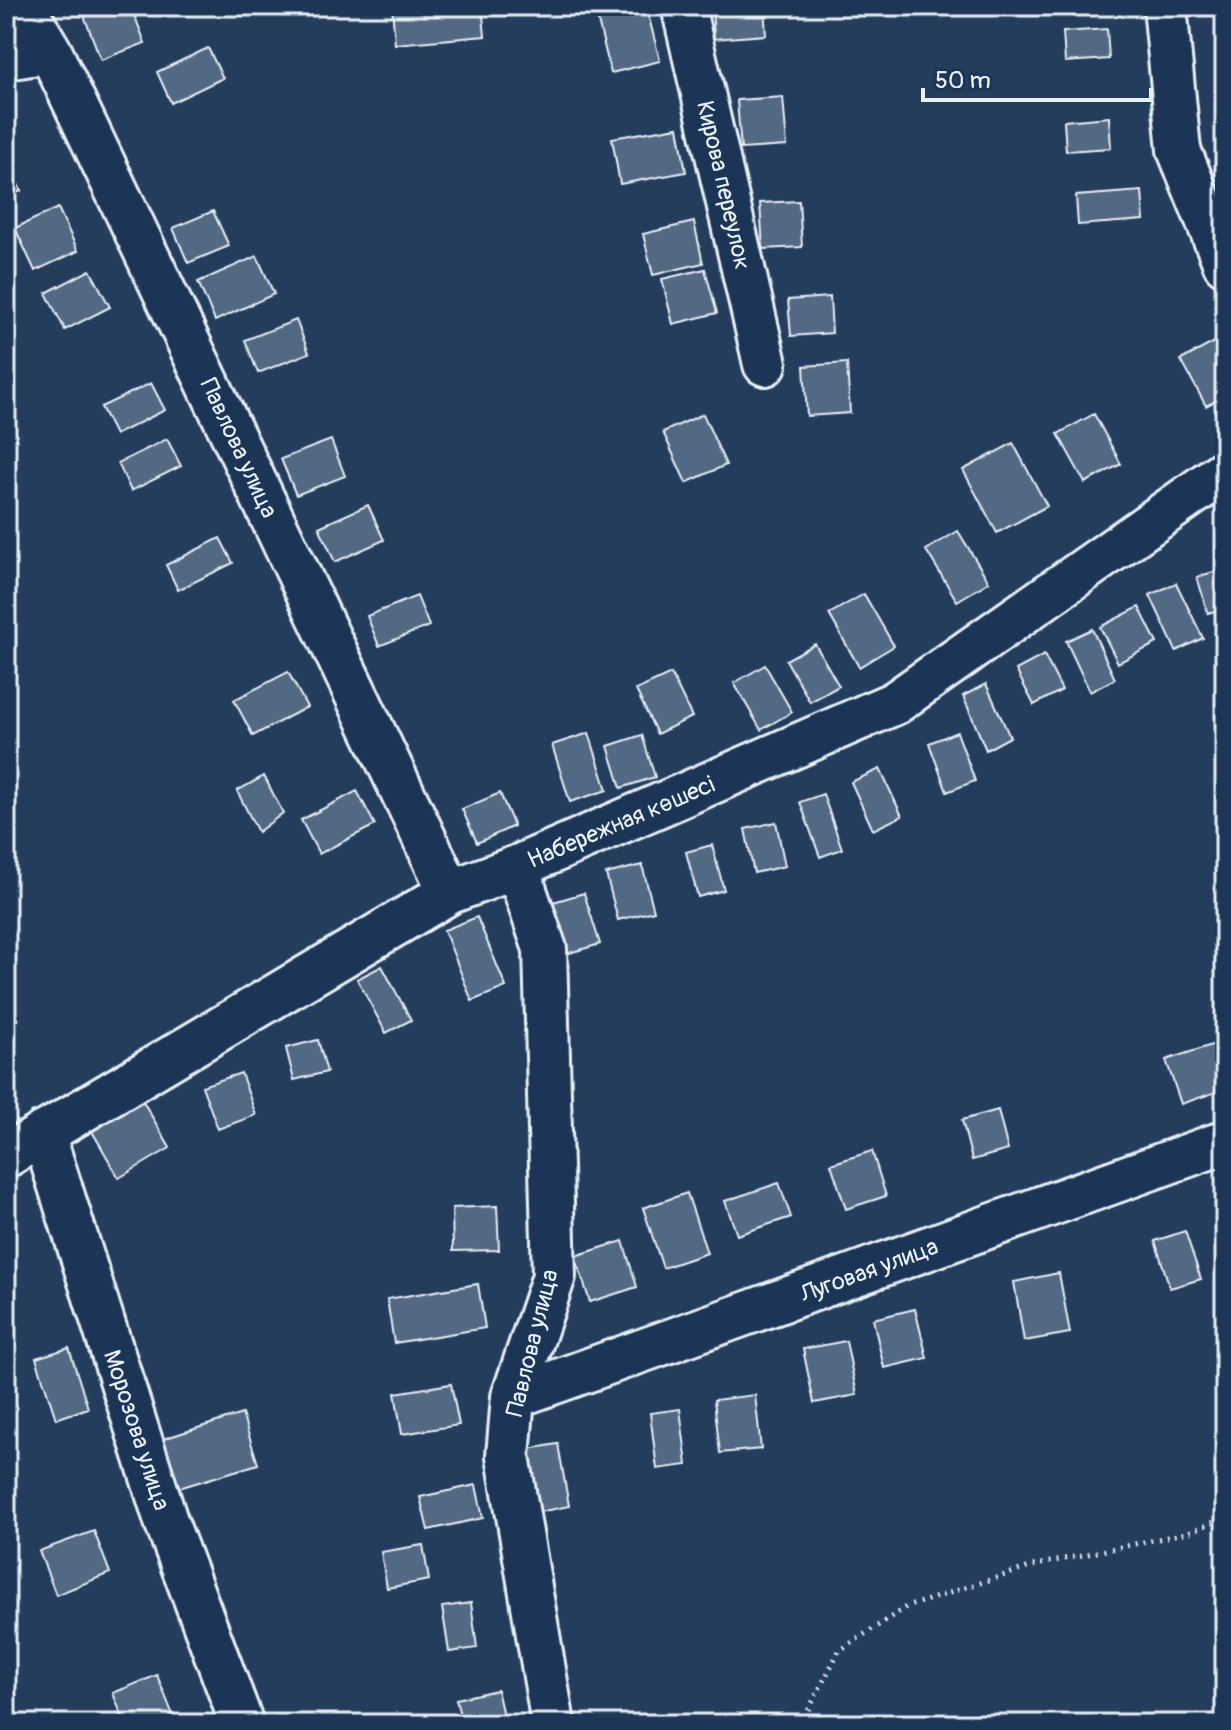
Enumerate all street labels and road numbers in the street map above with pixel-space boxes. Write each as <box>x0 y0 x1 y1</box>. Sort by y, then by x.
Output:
street label: Кирова переулок <box>690 98 757 272</box>
street label: Павлова улица <box>194 374 284 523</box>
street label: Набережная көшесі <box>523 770 719 875</box>
street label: Луговая улица <box>795 1232 942 1309</box>
street label: Павлова улица <box>500 1266 565 1420</box>
street label: Морозова улица <box>97 1346 176 1514</box>

